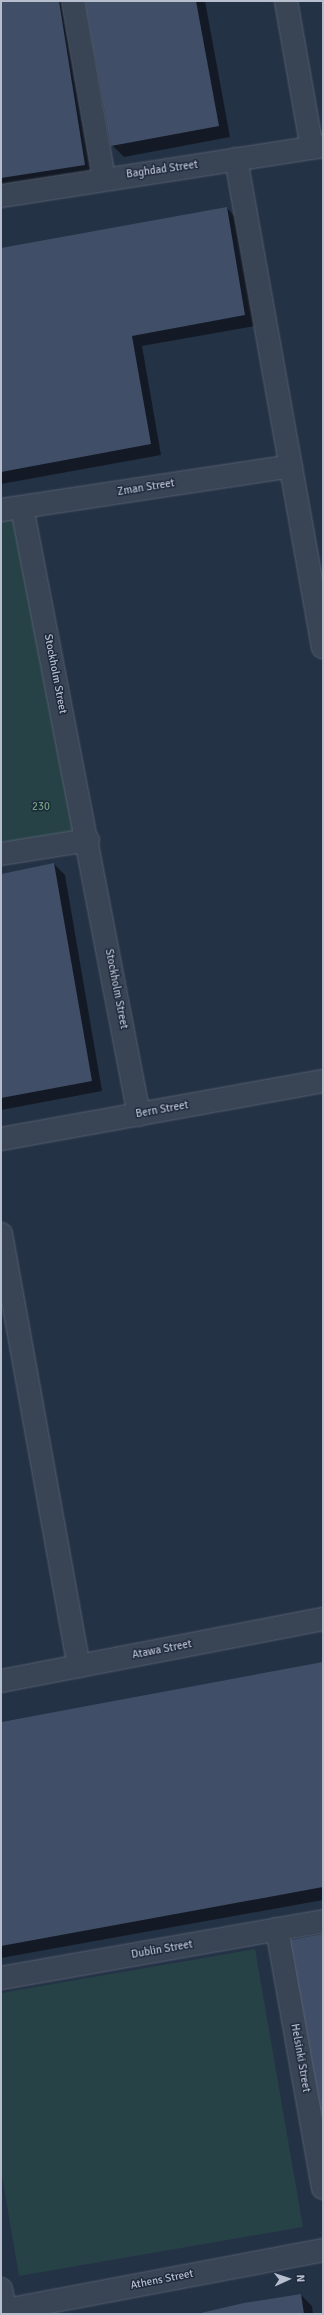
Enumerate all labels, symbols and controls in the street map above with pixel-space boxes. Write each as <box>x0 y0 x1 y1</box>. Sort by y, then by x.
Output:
street label: Baghdad Street <box>125 158 199 182</box>
street label: Zman Street <box>117 477 175 499</box>
street label: Stockholm Street <box>41 633 69 715</box>
park label: 230 <box>32 800 50 814</box>
street label: Stockholm Street <box>102 948 130 1030</box>
street label: Bern Street <box>135 1099 189 1121</box>
street label: Atawa Street <box>131 1638 193 1662</box>
street label: Dublin Street <box>130 1938 194 1962</box>
street label: Helsinki Street <box>287 2023 313 2093</box>
north arrow <box>268 2259 308 2299</box>
street label: Athens Street <box>129 2267 195 2293</box>
text: N <box>294 2274 307 2283</box>

